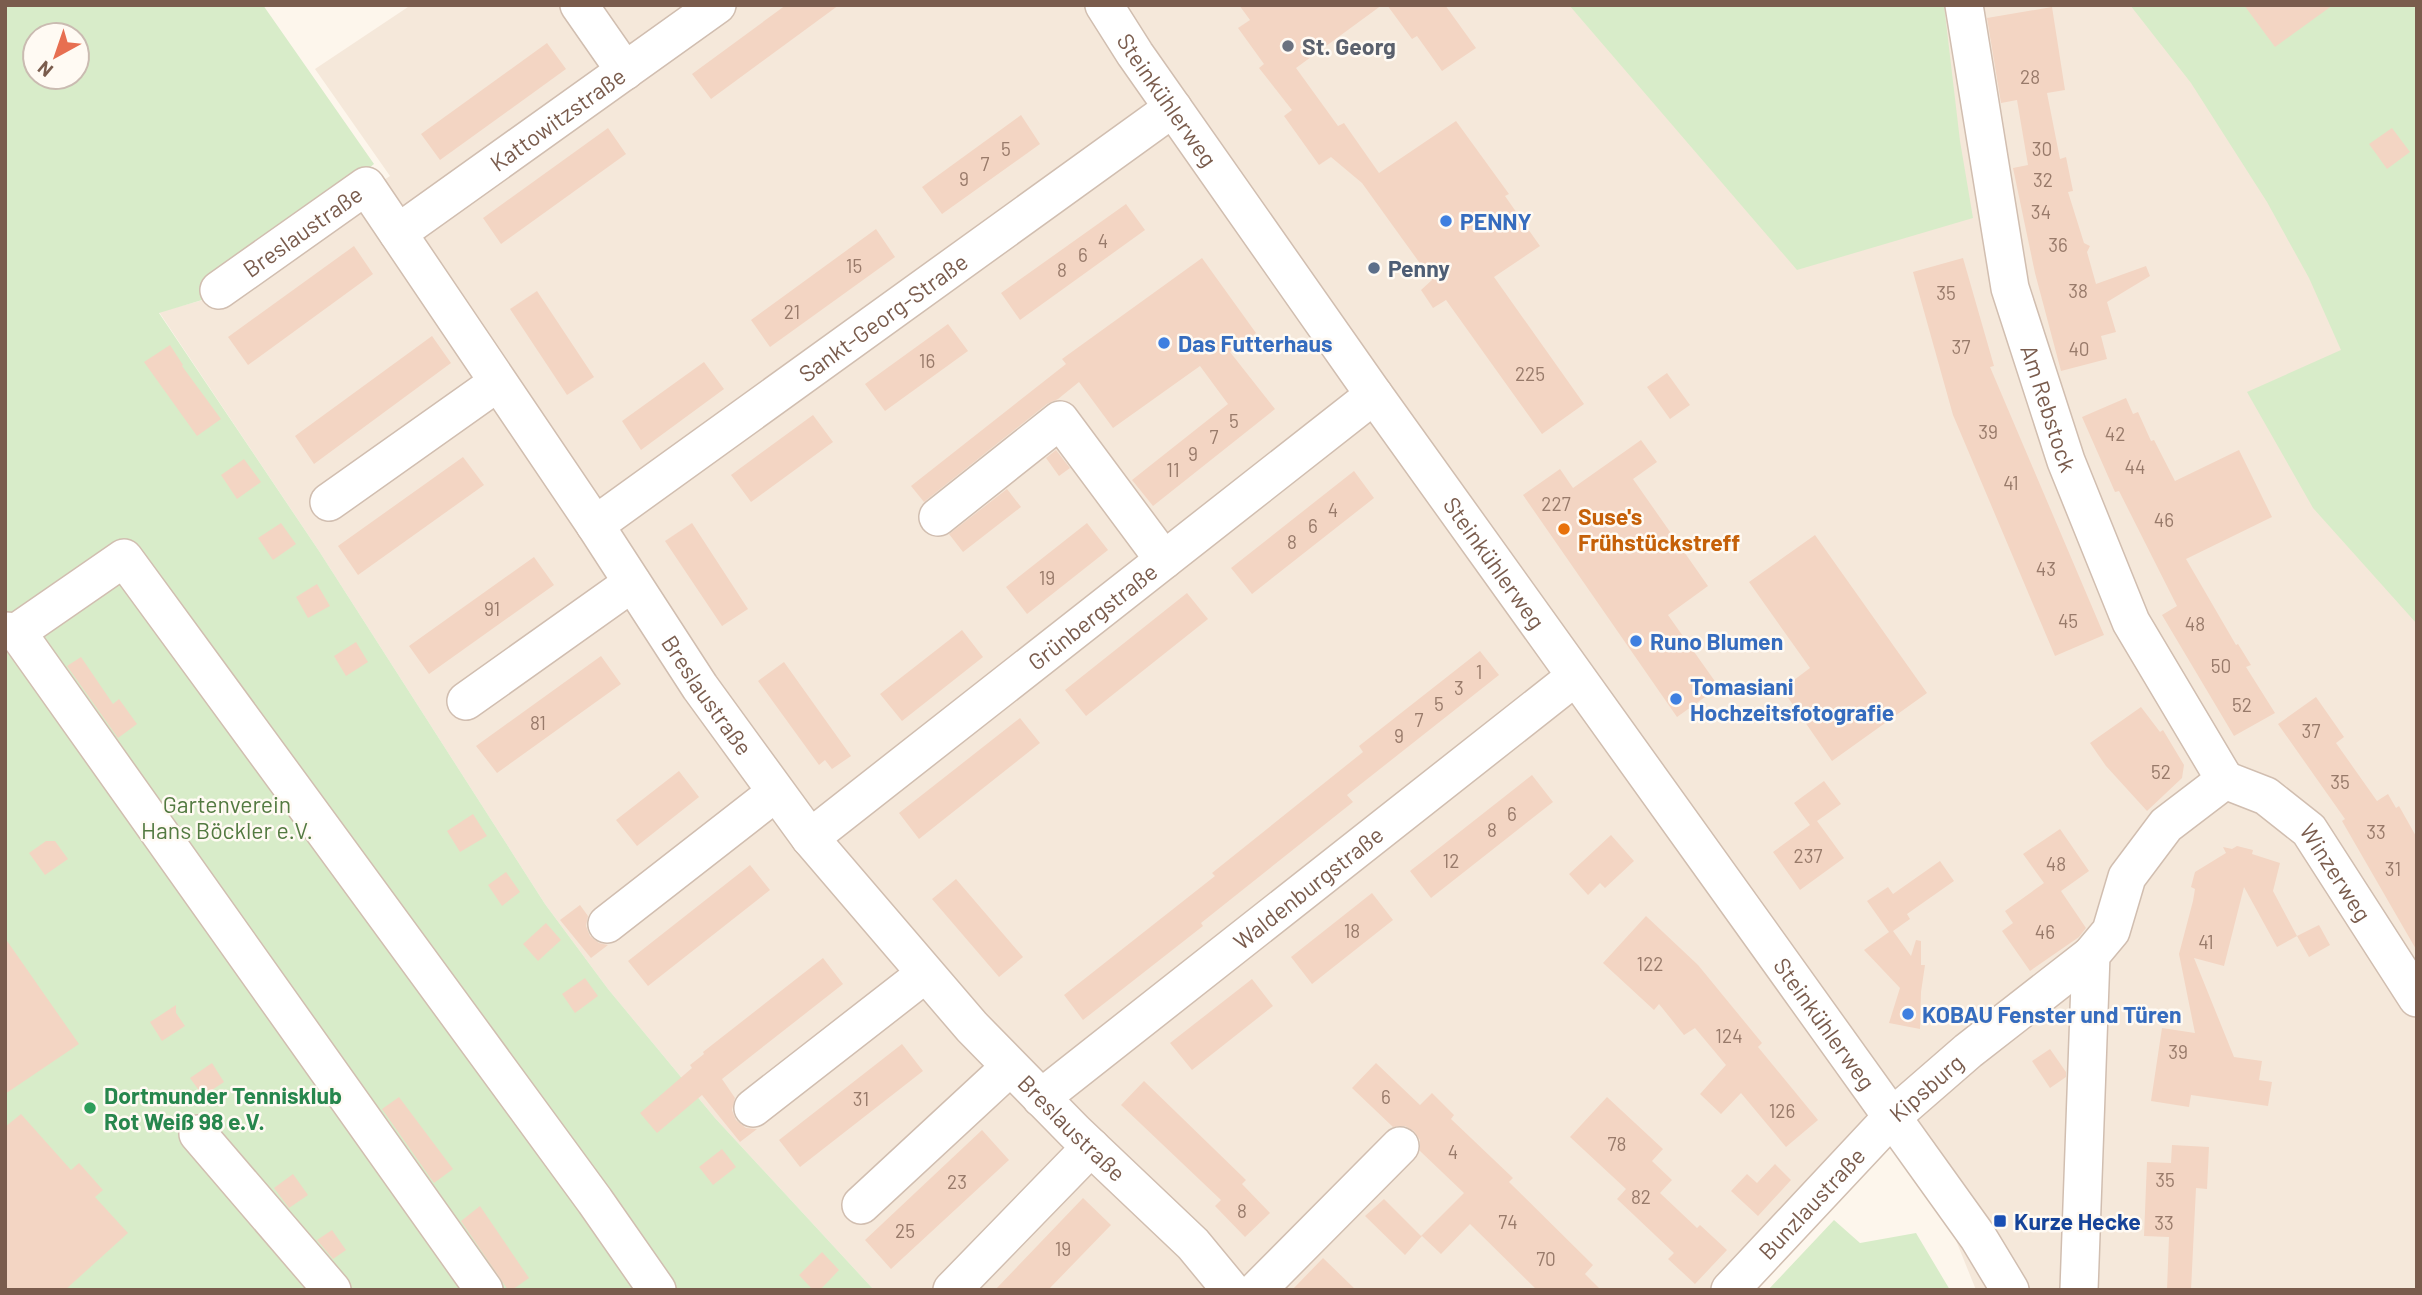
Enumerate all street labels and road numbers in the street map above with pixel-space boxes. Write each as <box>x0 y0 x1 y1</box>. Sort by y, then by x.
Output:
street label: Steinkühlerweg <box>1111 28 1223 172</box>
street label: Kattowitzstraße <box>484 61 631 177</box>
street label: Breslaustraße <box>237 179 367 283</box>
street label: Sankt-Georg-Straße <box>793 247 973 388</box>
street label: Am Rebstock <box>2015 341 2083 476</box>
street label: Steinkühlerweg <box>1438 491 1551 634</box>
street label: Grünbergstraße <box>1022 557 1163 676</box>
street label: Breslaustraße <box>656 630 759 760</box>
street label: Winzerweg <box>2294 818 2378 926</box>
street label: Waldenburgstraße <box>1227 820 1389 955</box>
street label: Steinkühlerweg <box>1768 952 1882 1095</box>
street label: Kipsburg <box>1883 1048 1969 1127</box>
street label: Breslaustraße <box>1013 1069 1132 1187</box>
street label: Bunzlaustraße <box>1752 1141 1870 1265</box>

